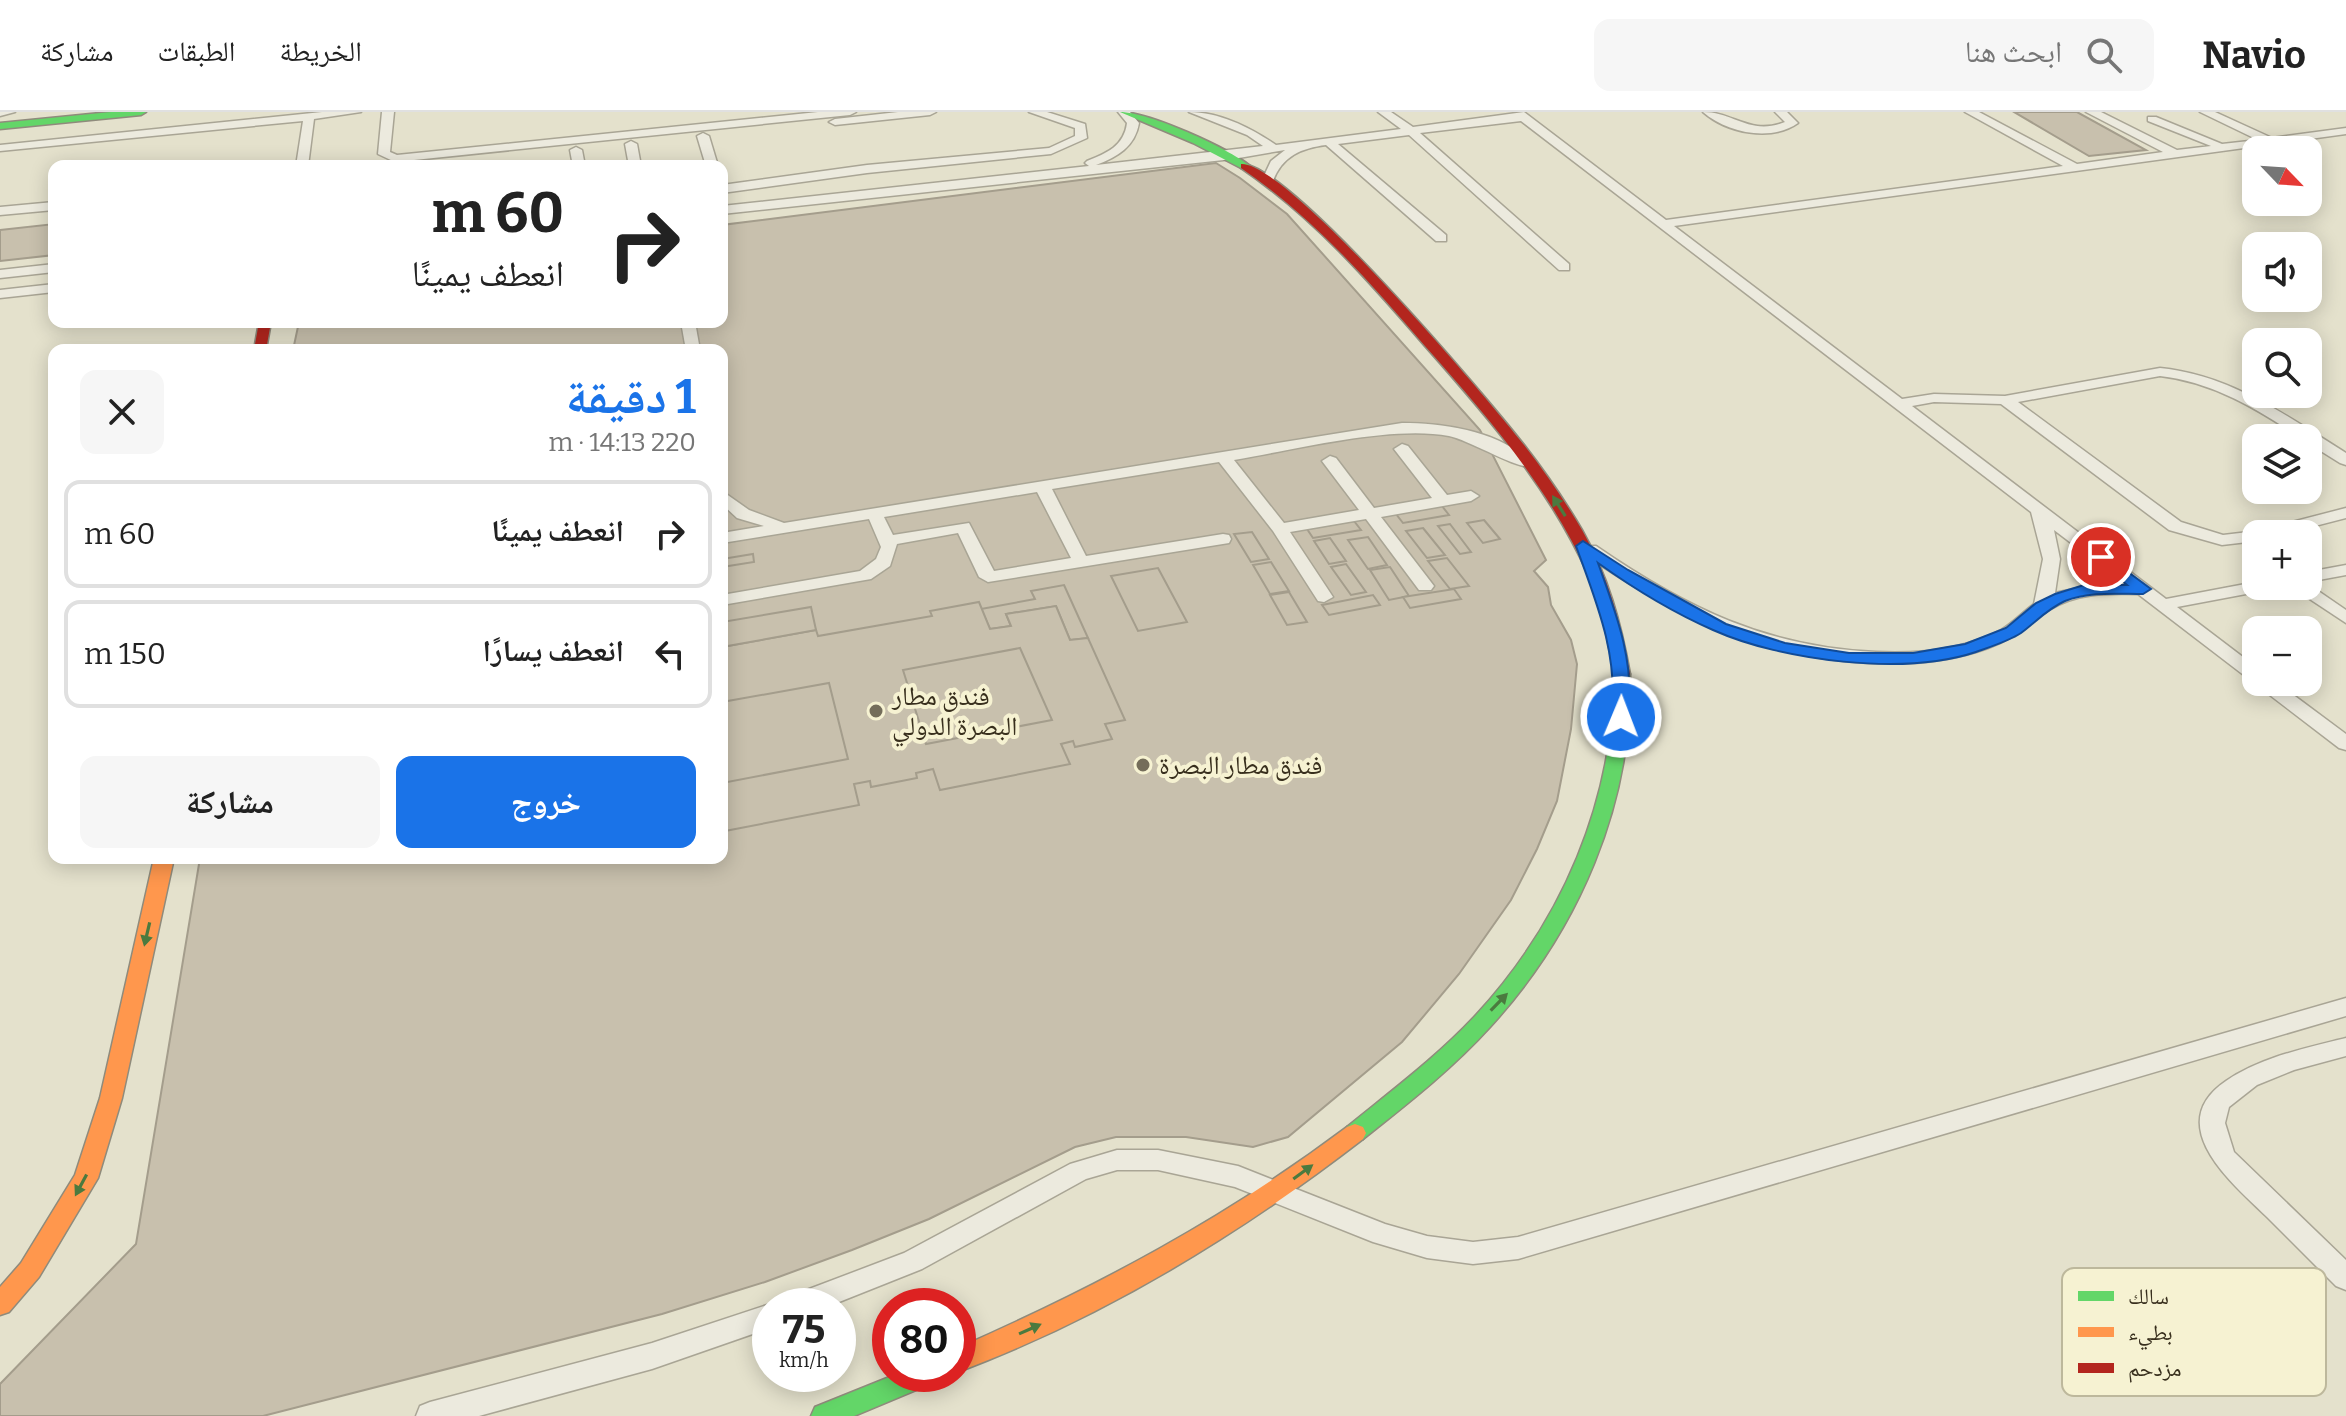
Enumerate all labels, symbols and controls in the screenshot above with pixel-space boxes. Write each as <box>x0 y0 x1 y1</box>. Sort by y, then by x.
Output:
search box <box>1594 19 2154 91</box>
text: Navio <box>2202 32 2306 78</box>
icon: search <box>2082 33 2126 77</box>
text: ابحث هنا <box>1965 34 2062 70</box>
text: مشاركة <box>40 35 114 68</box>
text: الطبقات <box>158 35 235 68</box>
text: الخريطة <box>279 35 362 68</box>
north arrow <box>2242 136 2322 216</box>
map controls <box>2242 136 2322 696</box>
text: 60 m <box>432 180 564 247</box>
icon: right <box>592 192 696 296</box>
button: sound <box>2242 232 2322 312</box>
text: انعطف يمينًا <box>412 252 564 296</box>
button: search <box>2242 328 2322 408</box>
text: 1 دقيقة <box>566 368 696 426</box>
button: close <box>80 370 164 454</box>
button: layers <box>2242 424 2322 504</box>
text: 220 m · 14:13 <box>549 427 696 458</box>
one-way arrow <box>1552 495 1566 517</box>
icon: right <box>648 512 692 556</box>
text: انعطف يمينًا <box>491 513 624 549</box>
text: 60 m <box>84 516 155 552</box>
button: + <box>2242 520 2322 600</box>
pin <box>2067 523 2135 591</box>
icon: arrive <box>2079 535 2123 579</box>
button: − <box>2242 616 2322 696</box>
icon: left <box>648 632 692 676</box>
text: انعطف يسارًا <box>483 633 624 669</box>
text: 150 m <box>84 636 166 672</box>
position arrow <box>1579 675 1663 759</box>
place label: فندق مطار البصرة الدولي <box>891 681 1017 747</box>
marker: فندق مطار البصرة الدولي <box>867 702 885 720</box>
place label: فندق مطار البصرة <box>1159 750 1323 781</box>
button: مشاركة <box>80 756 380 848</box>
button: خروج <box>396 756 696 848</box>
marker: فندق مطار البصرة <box>1134 756 1152 774</box>
one-way arrow <box>140 922 153 947</box>
one-way arrow <box>1489 993 1507 1012</box>
one-way arrow <box>1292 1164 1314 1180</box>
one-way arrow <box>74 1174 88 1196</box>
legend <box>2062 1268 2326 1396</box>
text: سالك <box>2128 1283 2169 1310</box>
speed limit sign: 80 <box>872 1288 976 1392</box>
text: 75 <box>783 1306 825 1354</box>
text: بطيء <box>2128 1319 2173 1350</box>
one-way arrow <box>1018 1322 1041 1336</box>
text: km/h <box>779 1348 829 1372</box>
text: مزدحم <box>2128 1355 2182 1383</box>

